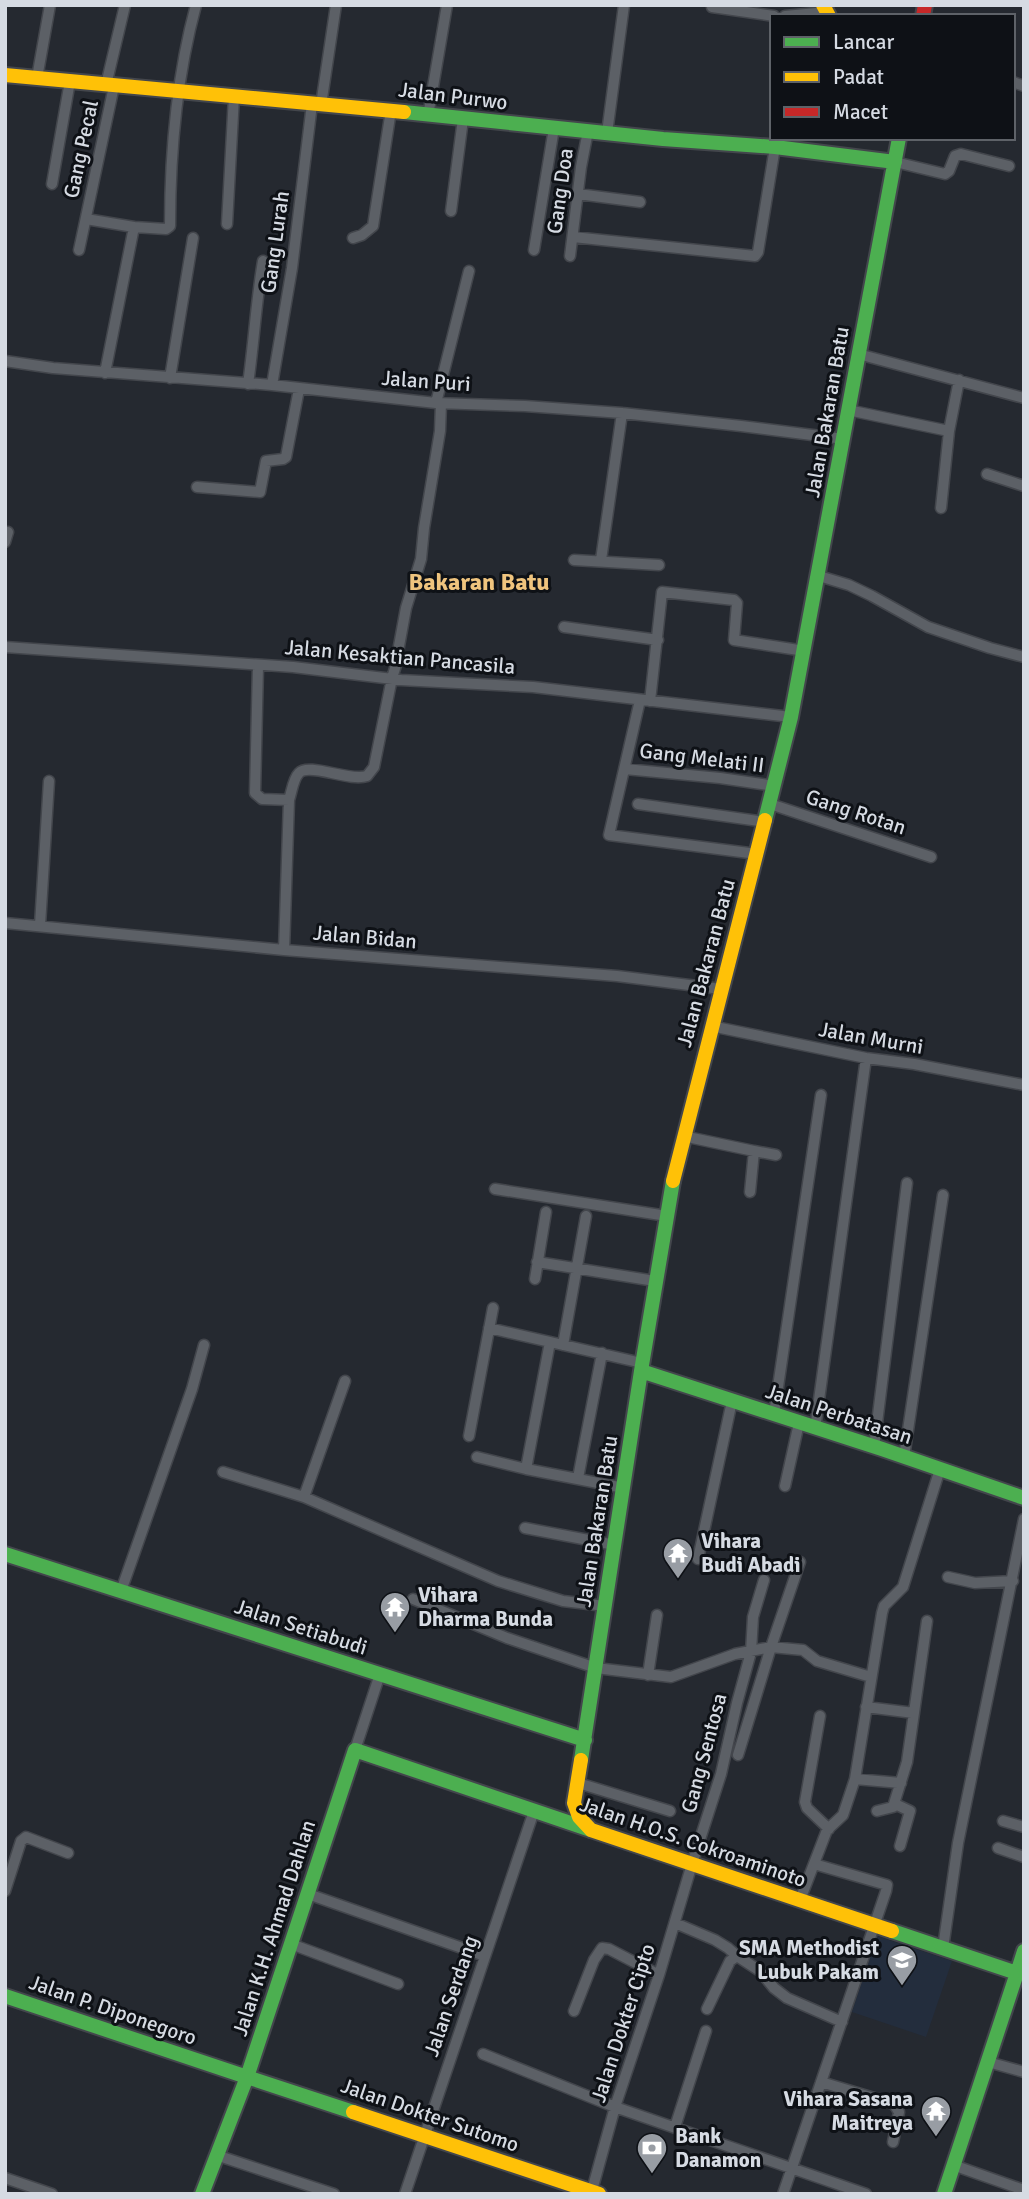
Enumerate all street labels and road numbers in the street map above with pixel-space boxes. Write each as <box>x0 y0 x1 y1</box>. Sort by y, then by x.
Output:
street label: Jalan Purwo <box>397 76 509 116</box>
street label: Gang Pecal <box>58 97 104 201</box>
street label: Gang Doa <box>541 146 579 236</box>
street label: Gang Lurah <box>255 189 295 295</box>
street label: Jalan Bakaran Batu <box>799 324 855 500</box>
street label: Jalan Puri <box>381 365 471 397</box>
street label: Jalan Kesaktian Pancasila <box>284 634 516 680</box>
street label: Gang Melati II <box>638 737 766 779</box>
street label: Gang Rotan <box>803 784 909 840</box>
street label: Jalan Bakaran Batu <box>671 876 741 1050</box>
street label: Jalan Bidan <box>312 920 418 954</box>
street label: Jalan Murni <box>817 1016 925 1060</box>
street label: Jalan Perbatasan <box>762 1378 916 1450</box>
street label: Jalan Bakaran Batu <box>571 1433 623 1609</box>
street label: Jalan Setiabudi <box>231 1593 371 1661</box>
street label: Gang Sentosa <box>676 1690 732 1816</box>
street label: Jalan H.O.S. Cokroaminoto <box>576 1791 810 1893</box>
street label: Jalan K.H. Ahmad Dahlan <box>227 1817 321 2039</box>
street label: Jalan Serdang <box>418 1932 484 2060</box>
street label: Jalan Dokter Cipto <box>585 1940 661 2106</box>
street label: Jalan P. Diponegoro <box>26 1969 200 2051</box>
street label: Jalan Dokter Sutomo <box>338 2072 522 2158</box>

